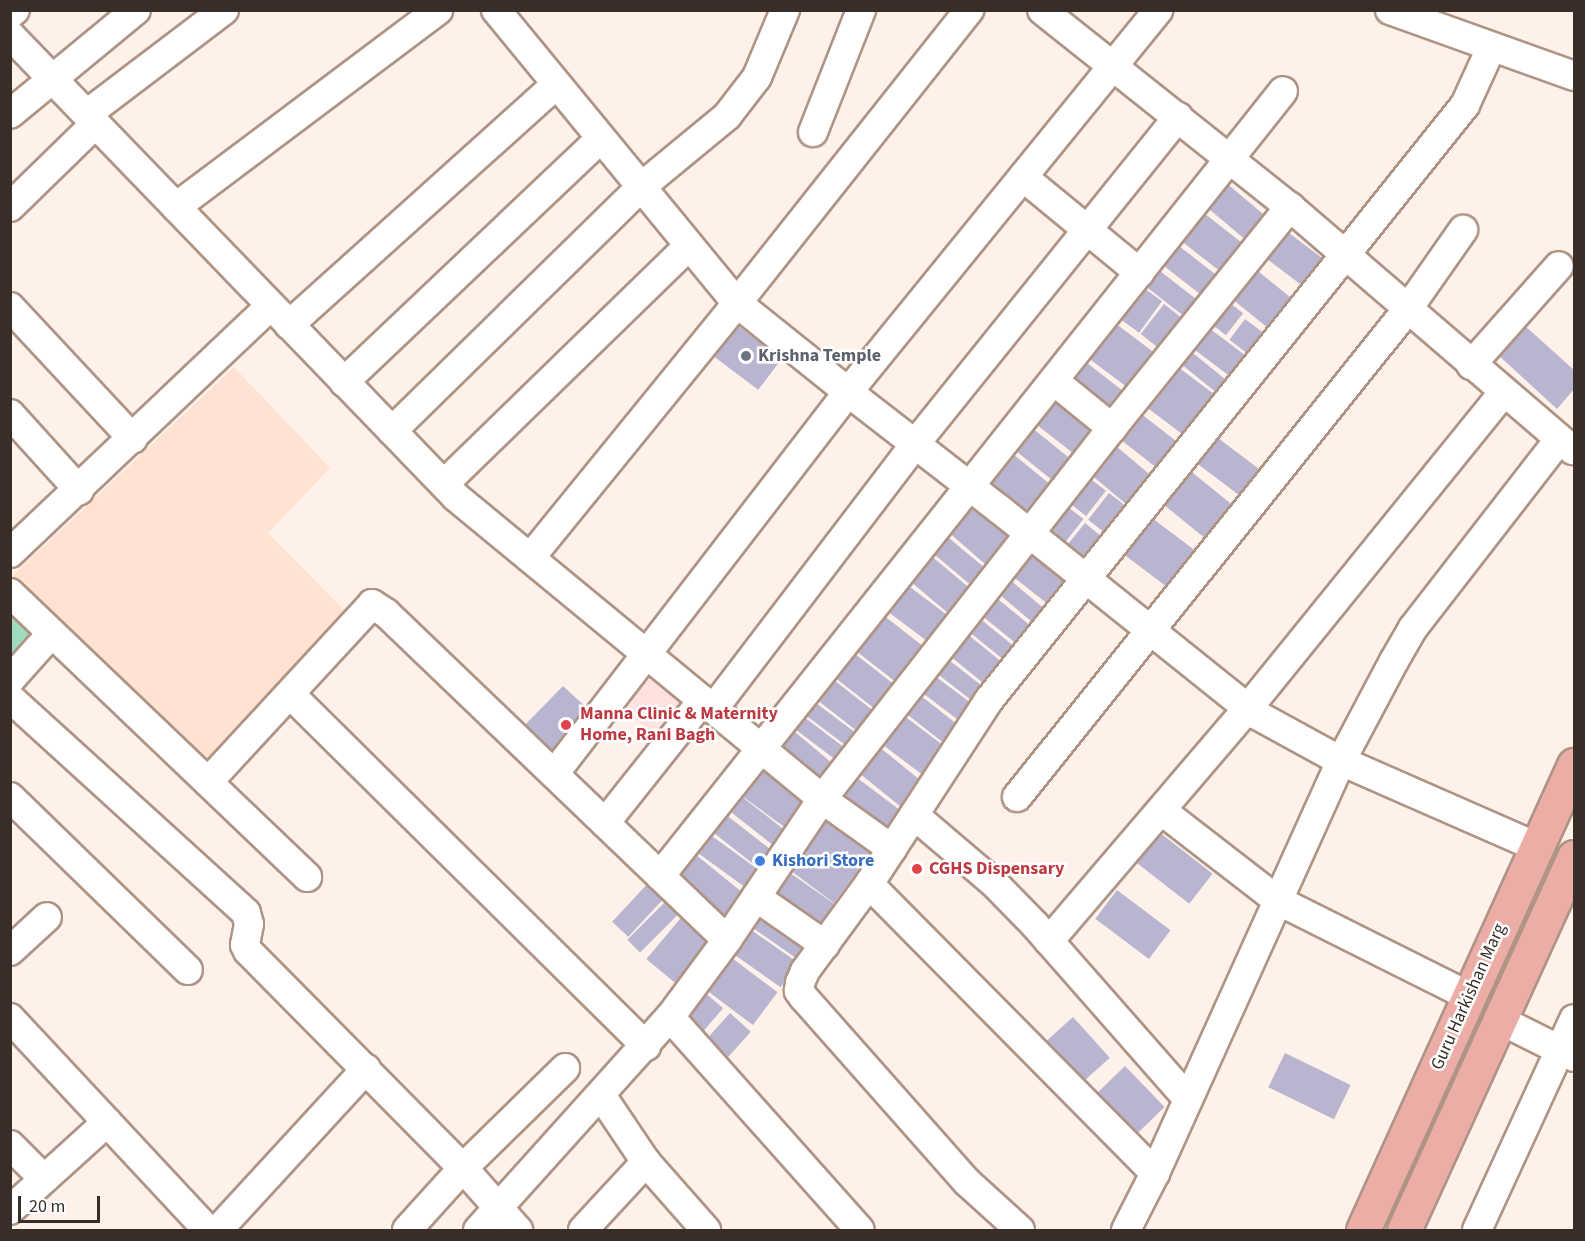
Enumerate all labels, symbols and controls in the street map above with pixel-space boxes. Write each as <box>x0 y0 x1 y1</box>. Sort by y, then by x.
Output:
place label: Krishna Temple <box>758 345 881 367</box>
marker: Krishna Temple <box>739 349 753 363</box>
place label: Manna Clinic & Maternity Home, Rani Bagh <box>580 704 778 746</box>
marker: Manna Clinic & Maternity Home, Rani Bagh <box>557 716 575 734</box>
place label: Kishori Store <box>772 850 874 872</box>
marker: Kishori Store <box>753 854 767 868</box>
place label: CGHS Dispensary <box>929 858 1064 880</box>
marker: CGHS Dispensary <box>910 862 924 876</box>
street label: Guru Harkishan Marg <box>1427 920 1511 1074</box>
scale bar <box>21 1184 104 1222</box>
text: 20 m <box>29 1194 65 1219</box>

